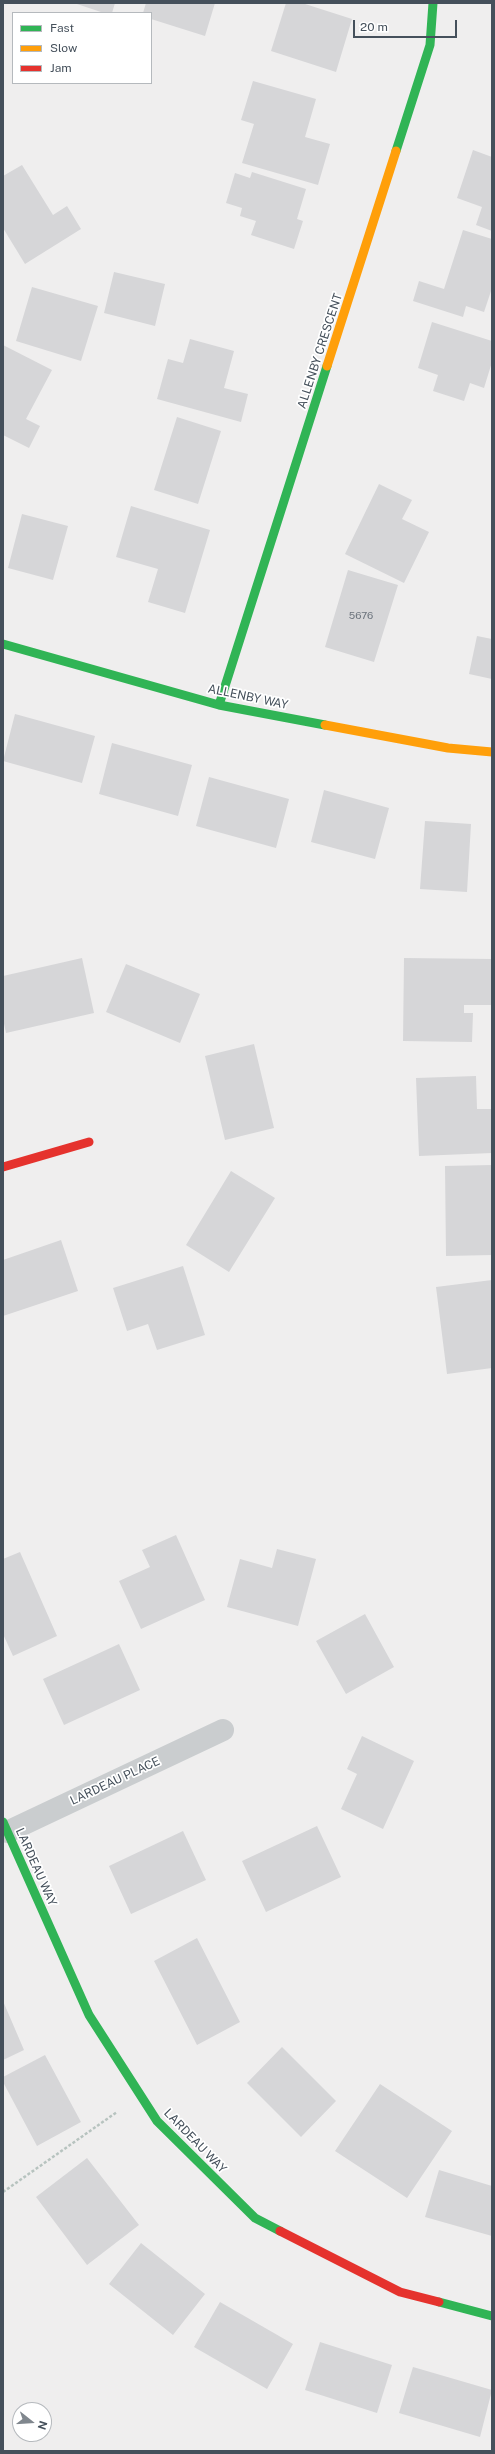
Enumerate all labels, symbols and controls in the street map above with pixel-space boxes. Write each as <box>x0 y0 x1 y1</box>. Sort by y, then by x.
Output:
legend <box>12 12 152 84</box>
scale bar <box>355 12 459 38</box>
text: 20 m <box>360 20 388 34</box>
text: Fast <box>50 21 74 35</box>
text: Slow <box>50 41 77 55</box>
text: Jam <box>50 61 72 75</box>
street label: ALLENBY CRESCENT <box>295 292 345 410</box>
house number: 5676 <box>349 610 373 622</box>
street label: ALLENBY WAY <box>207 681 289 713</box>
street label: LARDEAU PLACE <box>68 1754 162 1808</box>
street label: LARDEAU WAY <box>12 1826 60 1908</box>
street label: LARDEAU WAY <box>161 2106 229 2176</box>
north arrow <box>12 2402 52 2442</box>
text: N <box>36 2419 50 2431</box>

